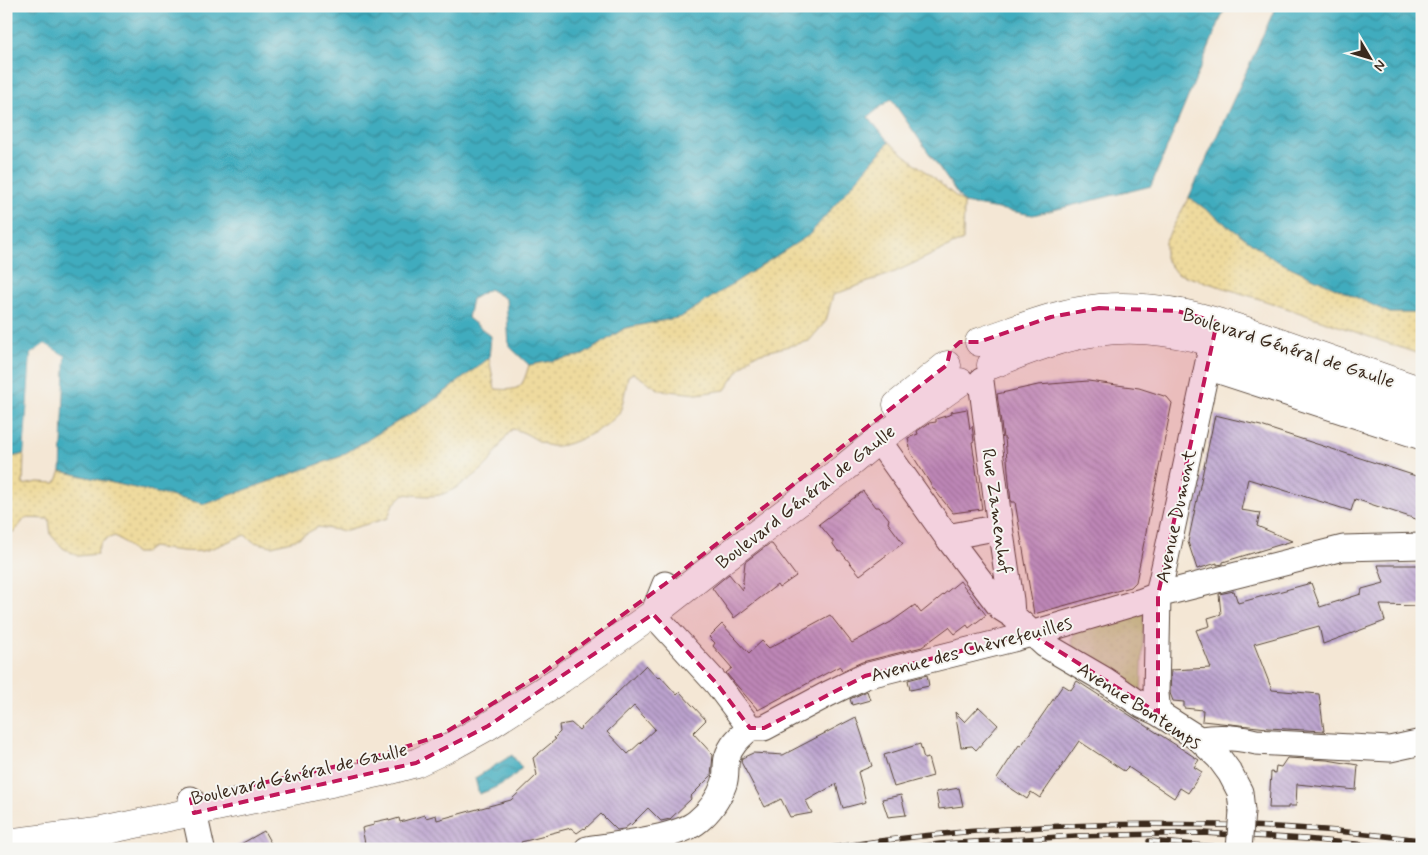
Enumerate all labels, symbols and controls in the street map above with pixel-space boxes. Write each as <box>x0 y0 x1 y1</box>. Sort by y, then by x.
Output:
north arrow <box>1346 32 1396 82</box>
text: N <box>1369 56 1389 75</box>
street label: Boulevard Général de Gaulle <box>1179 302 1398 395</box>
street label: Boulevard Général de Gaulle <box>711 419 901 575</box>
street label: Rue Zamenhof <box>975 447 1018 575</box>
street label: Avenue Dumont <box>1150 447 1203 585</box>
street label: Avenue des Chèvrefeuilles <box>868 611 1075 688</box>
street label: Avenue Bontemps <box>1072 657 1206 756</box>
street label: Boulevard Général de Gaulle <box>189 737 410 812</box>

